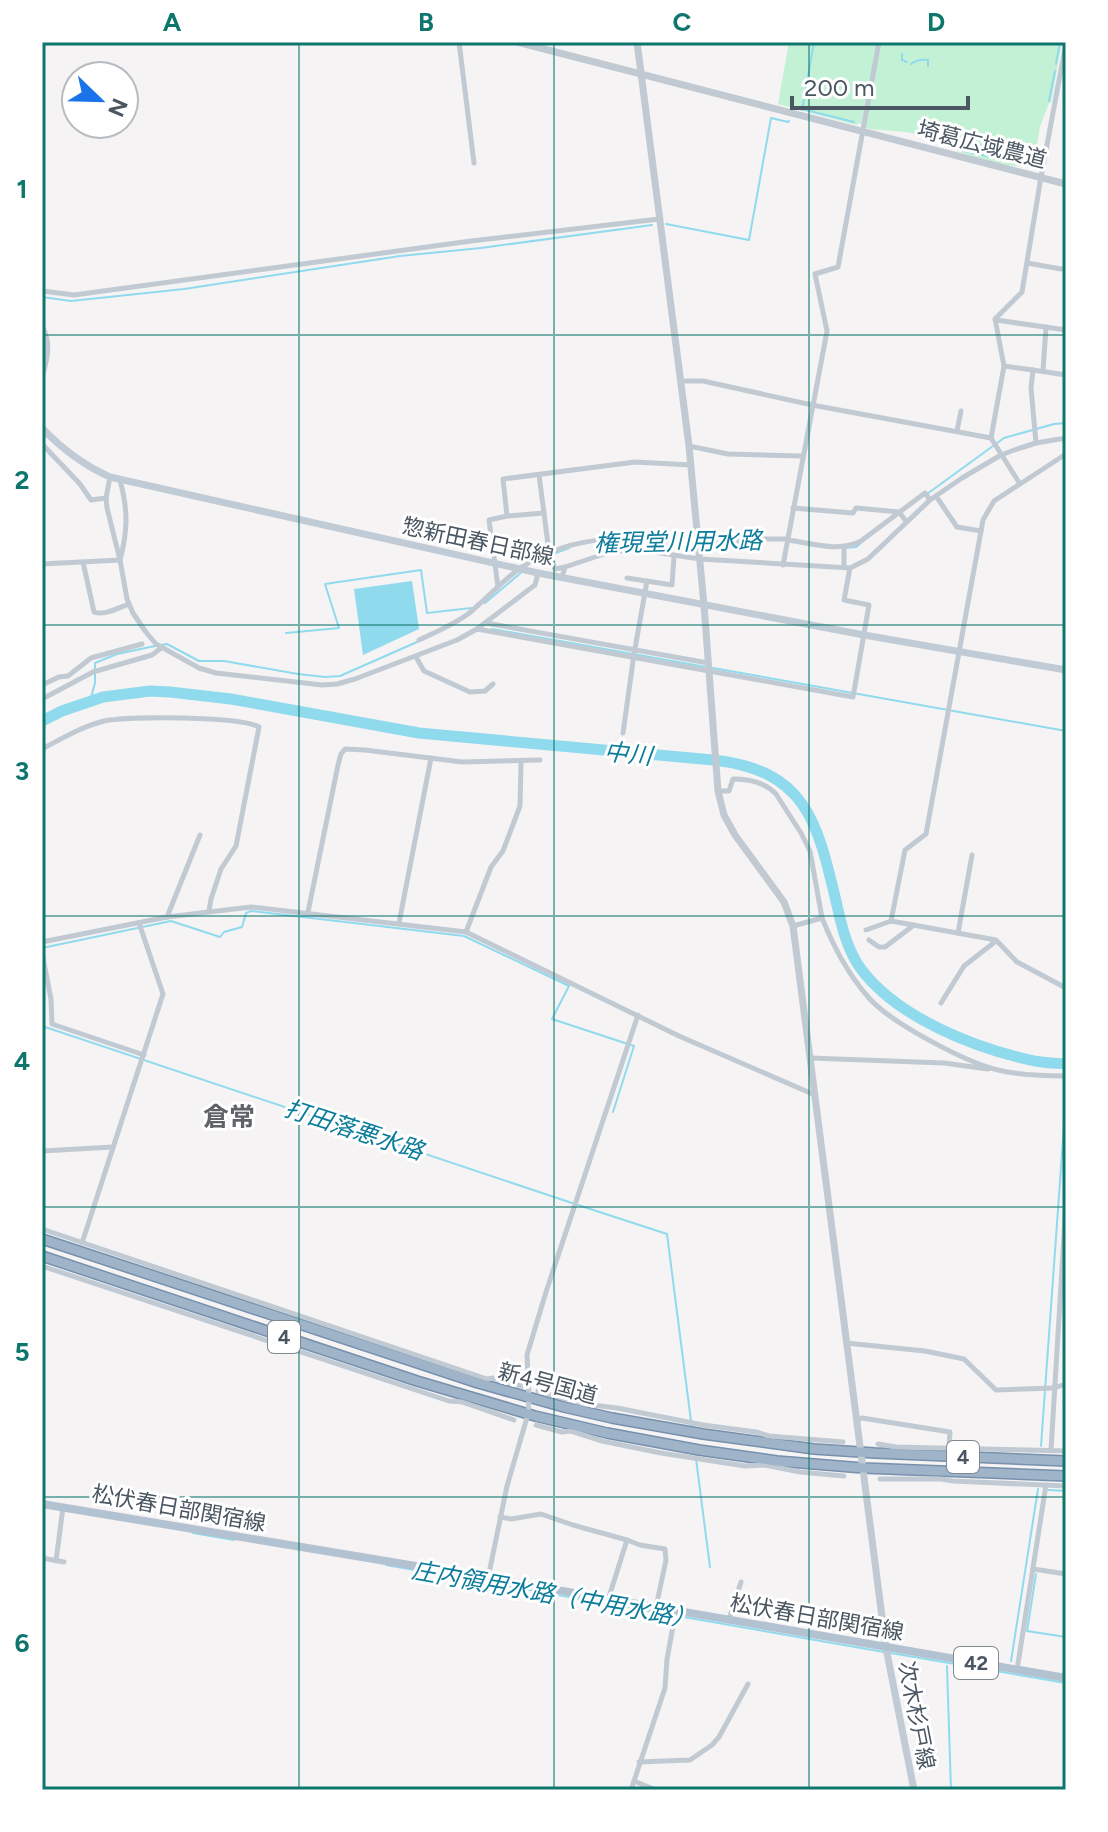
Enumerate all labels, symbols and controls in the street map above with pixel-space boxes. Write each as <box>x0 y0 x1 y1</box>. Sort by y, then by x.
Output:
text: A <box>163 6 182 38</box>
text: B <box>418 6 434 38</box>
text: C <box>673 6 692 38</box>
text: D <box>927 6 945 38</box>
north arrow <box>60 60 140 140</box>
scale bar <box>792 60 968 110</box>
text: 200 m <box>804 73 875 102</box>
text: N <box>102 95 134 121</box>
street label: 埼葛広域農道 <box>915 115 1049 174</box>
text: 1 <box>17 173 27 205</box>
text: 2 <box>14 464 30 496</box>
street label: 惣新田春日部線 <box>400 512 556 571</box>
water label: 権現堂川用水路 <box>594 526 764 557</box>
water label: 中川 <box>603 737 656 771</box>
text: 3 <box>15 755 29 787</box>
text: 4 <box>14 1045 30 1077</box>
water label: 打田落悪水路 <box>281 1093 429 1166</box>
district label: 倉常 <box>203 1101 255 1133</box>
road number: 4 <box>268 1321 300 1353</box>
text: 5 <box>14 1336 30 1368</box>
street label: 新4号国道 <box>495 1357 600 1410</box>
road number: 4 <box>947 1441 979 1473</box>
street label: 松伏春日部関宿線 <box>90 1480 268 1537</box>
water label: 庄内領用水路（中用水路） <box>410 1555 698 1634</box>
street label: 松伏春日部関宿線 <box>728 1589 906 1646</box>
text: 6 <box>14 1627 30 1659</box>
road number: 42 <box>954 1647 998 1679</box>
street label: 次木杉戸線 <box>893 1659 940 1772</box>

